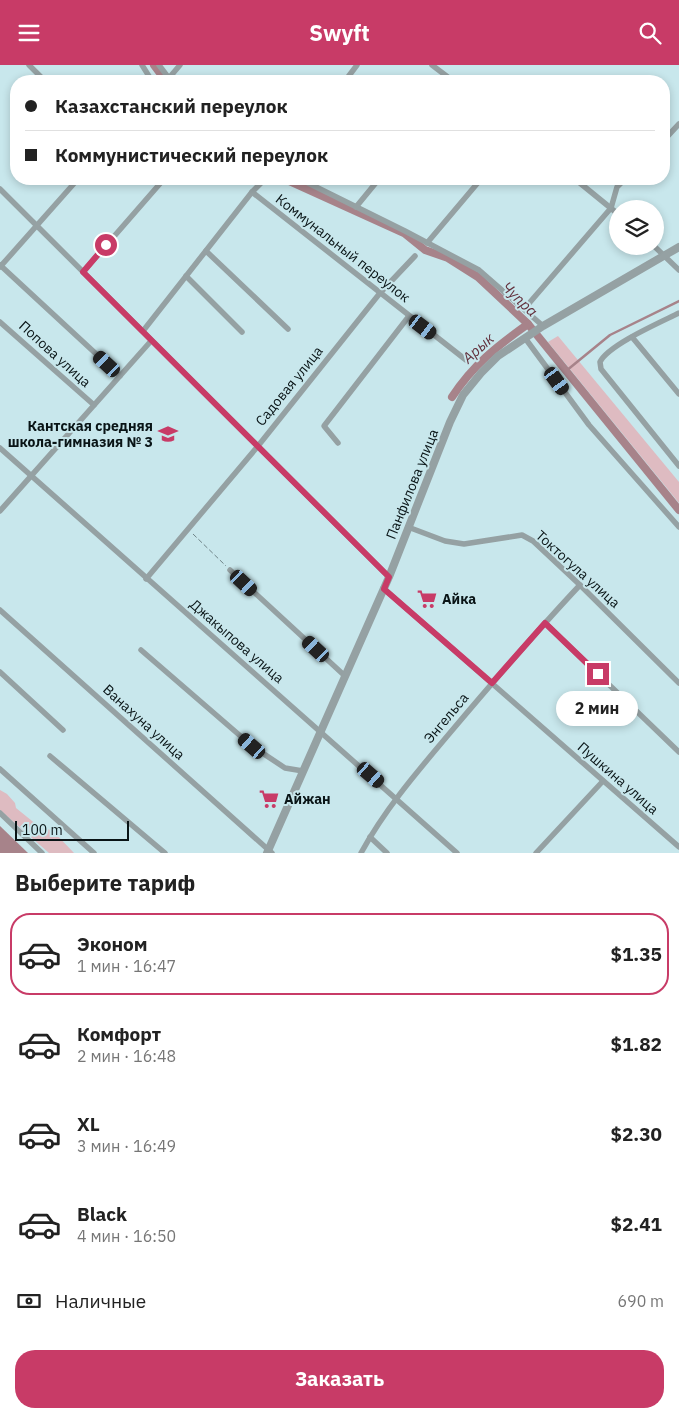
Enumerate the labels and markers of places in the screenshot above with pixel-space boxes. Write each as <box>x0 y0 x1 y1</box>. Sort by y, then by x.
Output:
place label: Кантская средняя школа-гимназия № 3 <box>8 417 153 451</box>
school or university icon: Кантская средняя школа-гимназия № 3 <box>157 423 179 445</box>
supermarket icon: Айка <box>416 588 438 610</box>
place label: Айка <box>442 590 476 608</box>
supermarket icon: Айжан <box>258 788 280 810</box>
place label: Айжан <box>284 790 331 808</box>

